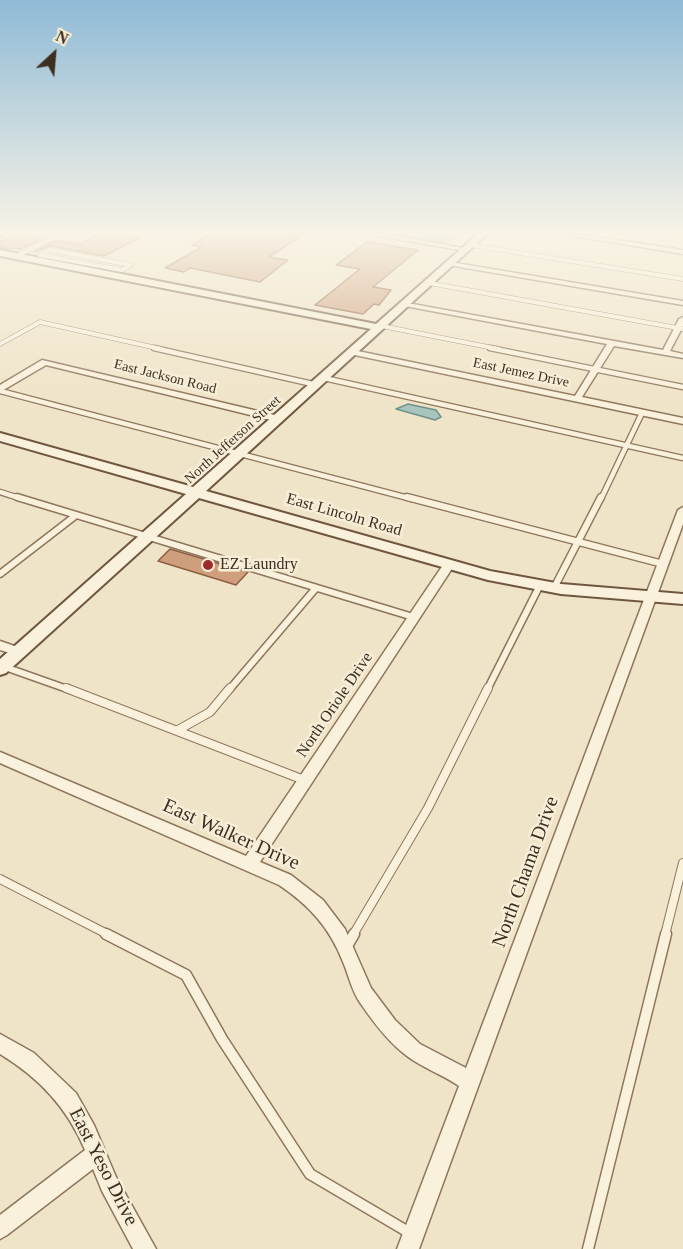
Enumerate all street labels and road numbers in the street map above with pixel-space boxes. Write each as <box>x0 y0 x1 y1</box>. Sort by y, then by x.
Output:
street label: East Jemez Drive <box>471 355 571 391</box>
street label: East Jackson Road <box>112 356 218 398</box>
street label: North Jefferson Street <box>182 392 284 488</box>
street label: East Lincoln Road <box>284 489 404 541</box>
street label: North Oriole Drive <box>293 649 377 761</box>
street label: North Chama Drive <box>488 793 564 951</box>
street label: East Walker Drive <box>159 794 303 876</box>
street label: East Yeso Drive <box>63 1104 143 1230</box>

